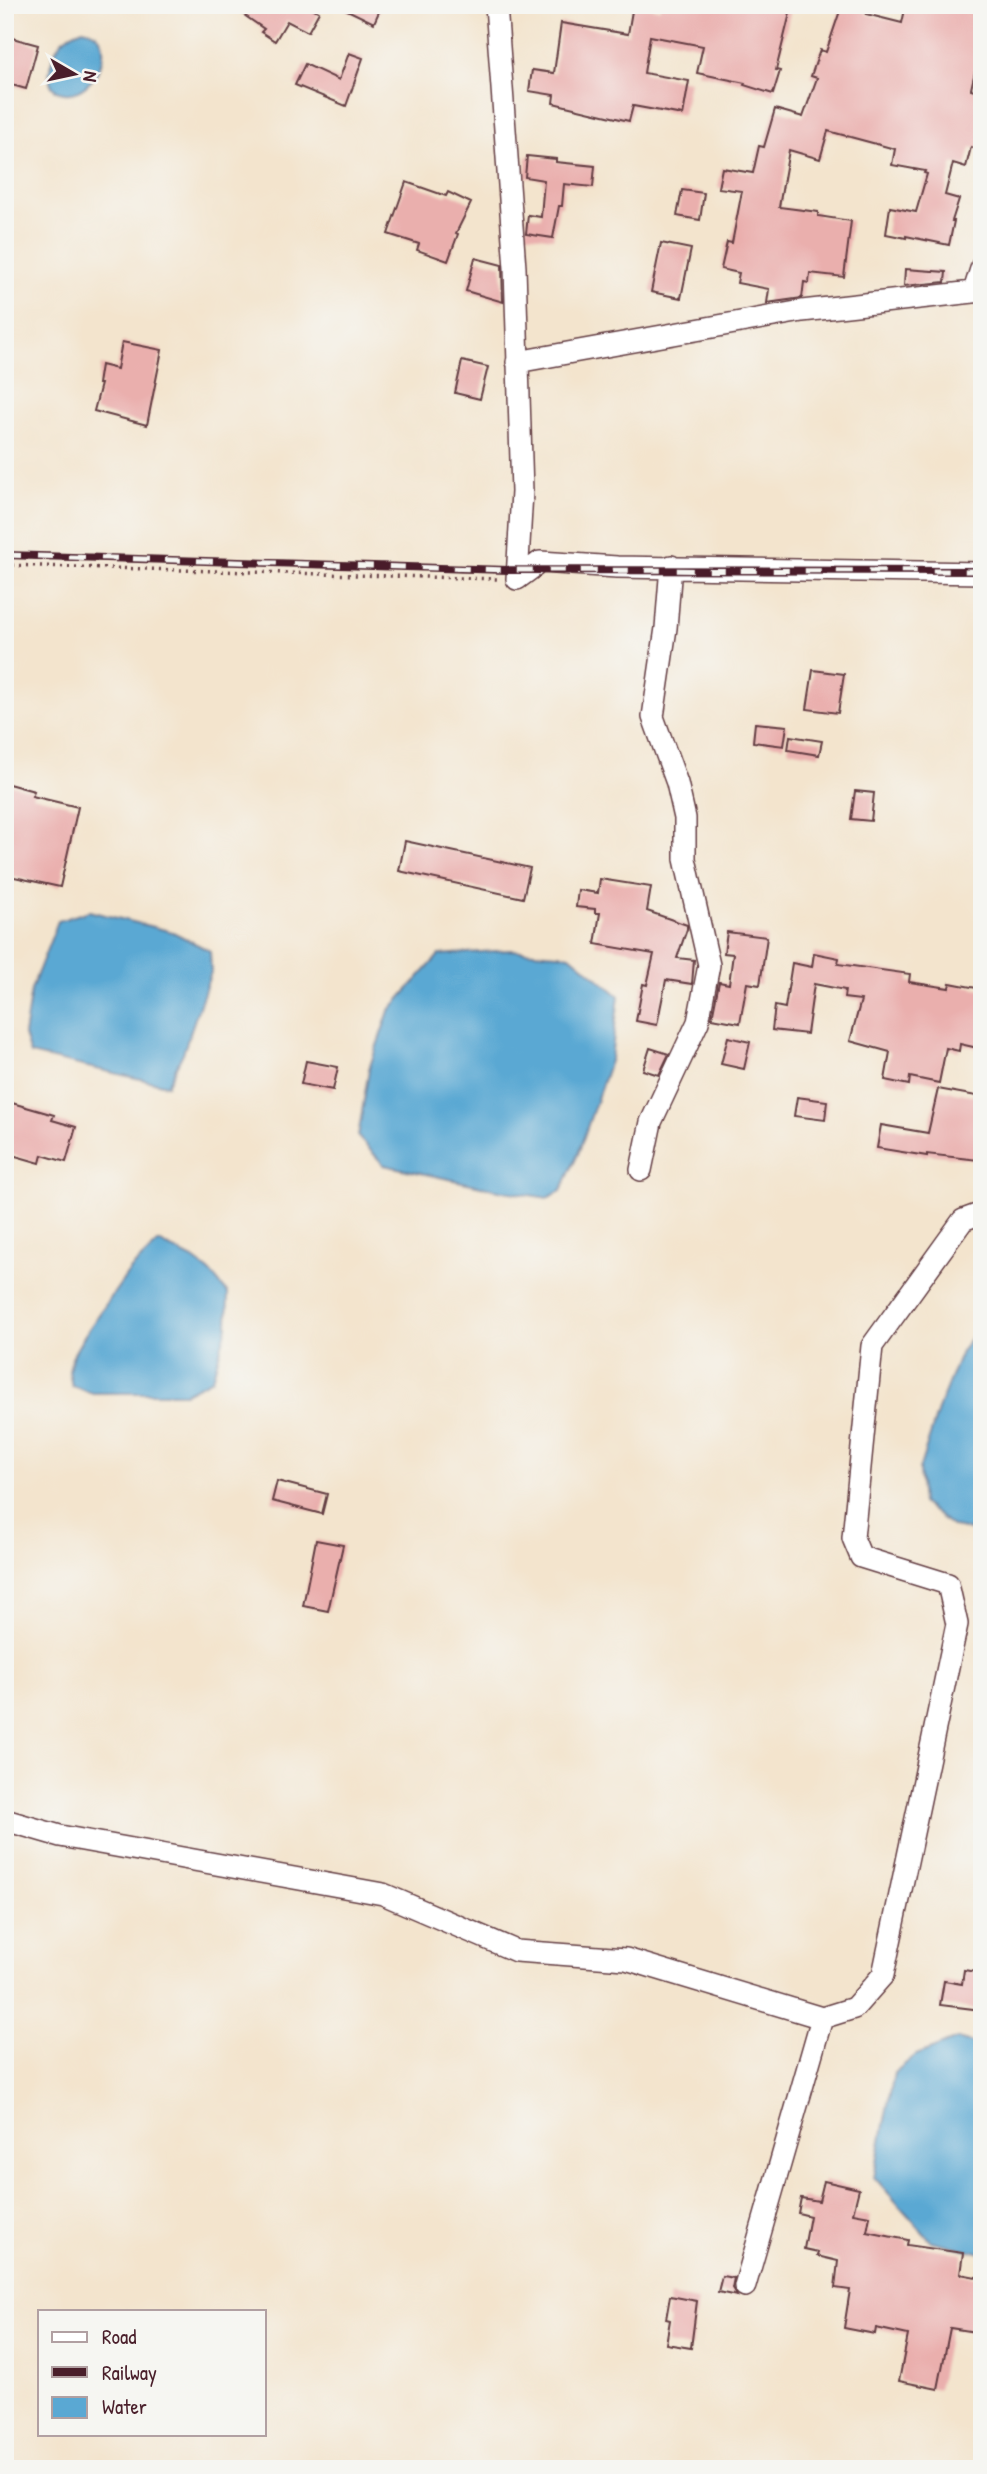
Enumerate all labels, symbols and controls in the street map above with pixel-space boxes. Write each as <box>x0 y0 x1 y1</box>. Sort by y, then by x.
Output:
north arrow <box>38 38 108 108</box>
text: N <box>77 70 104 84</box>
legend <box>38 2310 266 2436</box>
text: Road <box>102 2322 136 2351</box>
text: Railway <box>102 2358 157 2387</box>
text: Water <box>102 2392 147 2421</box>

